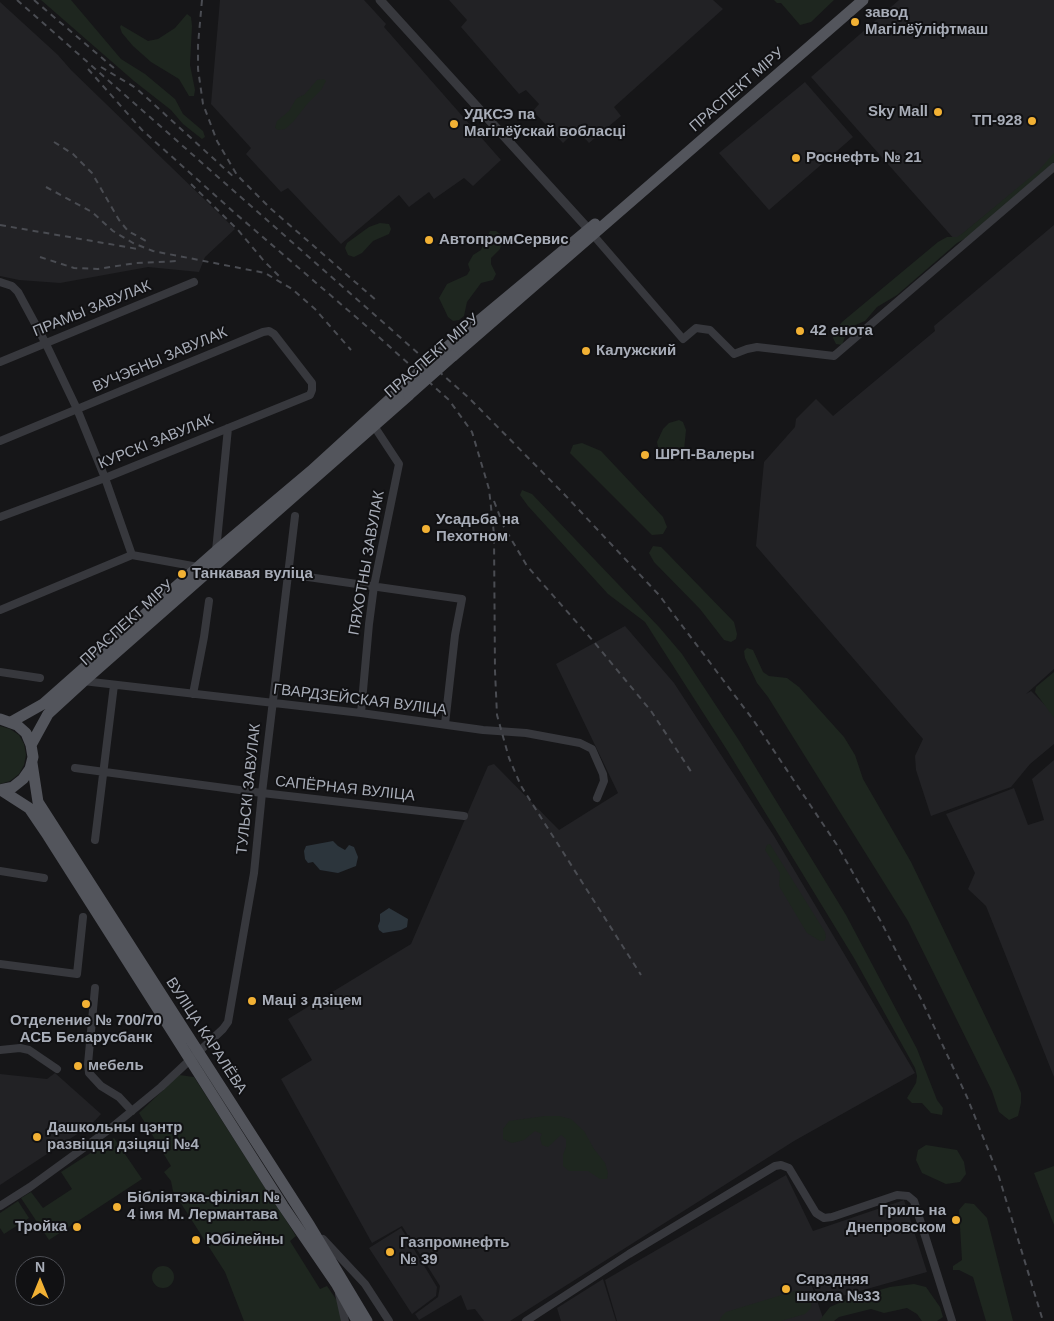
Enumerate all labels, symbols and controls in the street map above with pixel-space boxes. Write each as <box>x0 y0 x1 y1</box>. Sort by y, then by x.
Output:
place label: завод Магілёўліфтмаш <box>865 4 988 39</box>
marker: завод Магілёўліфтмаш <box>849 16 861 28</box>
street label: ПРАСПЕКТ МІРУ <box>686 44 788 136</box>
place label: Sky Mall <box>868 103 928 121</box>
place label: УДКСЭ па Магілёўскай вобласці <box>464 106 626 141</box>
marker: Sky Mall <box>932 106 944 118</box>
place label: ТП-928 <box>972 112 1022 130</box>
marker: ТП-928 <box>1026 115 1038 127</box>
marker: УДКСЭ па Магілёўскай вобласці <box>448 118 460 130</box>
place label: Роснефть № 21 <box>806 149 922 167</box>
marker: Роснефть № 21 <box>790 152 802 164</box>
place label: АвтопромСервис <box>439 231 569 249</box>
marker: АвтопромСервис <box>423 234 435 246</box>
street label: ПРАМЫ ЗАВУЛАК <box>30 277 154 341</box>
street label: ПРАСПЕКТ МІРУ <box>381 310 483 402</box>
place label: 42 енота <box>810 322 873 340</box>
street label: ВУЧЭБНЫ ЗАВУЛАК <box>90 324 230 396</box>
marker: 42 енота <box>794 325 806 337</box>
place label: Калужский <box>596 342 676 360</box>
marker: Калужский <box>580 345 592 357</box>
street label: КУРСКІ ЗАВУЛАК <box>96 411 216 473</box>
place label: ШРП-Валеры <box>655 446 755 464</box>
marker: ШРП-Валеры <box>639 449 651 461</box>
street label: ПЯХОТНЫ ЗАВУЛАК <box>345 489 389 637</box>
place label: Усадьба на Пехотном <box>436 511 519 546</box>
marker: Усадьба на Пехотном <box>420 523 432 535</box>
place label: Танкавая вуліца <box>192 565 313 583</box>
marker: Танкавая вуліца <box>176 568 188 580</box>
street label: ПРАСПЕКТ МІРУ <box>77 576 177 670</box>
street label: ГВАРДЗЕЙСКАЯ ВУЛІЦА <box>272 680 448 720</box>
street label: ТУЛЬСКІ ЗАВУЛАК <box>233 723 265 855</box>
street label: САПЁРНАЯ ВУЛІЦА <box>274 773 416 805</box>
street label: ВУЛІЦА КАРАЛЁВА <box>162 974 250 1098</box>
place label: Маці з дзіцем <box>262 992 362 1010</box>
marker: Маці з дзіцем <box>246 995 258 1007</box>
marker: Отделение № 700/70 АСБ Беларусбанк <box>80 998 92 1010</box>
place label: Отделение № 700/70 АСБ Беларусбанк <box>10 1012 162 1047</box>
place label: мебель <box>88 1057 144 1075</box>
marker: мебель <box>72 1060 84 1072</box>
place label: Дашкольны цэнтр развіцця дзіцяці №4 <box>47 1119 199 1154</box>
marker: Дашкольны цэнтр развіцця дзіцяці №4 <box>31 1131 43 1143</box>
place label: Бібліятэка-філіял № 4 імя М. Лермантава <box>127 1189 280 1224</box>
marker: Бібліятэка-філіял № 4 імя М. Лермантава <box>111 1201 123 1213</box>
place label: Гриль на Днепровском <box>846 1202 946 1237</box>
marker: Гриль на Днепровском <box>950 1214 962 1226</box>
place label: Тройка <box>15 1218 67 1236</box>
marker: Тройка <box>71 1221 83 1233</box>
place label: Юбілейны <box>206 1231 284 1249</box>
marker: Юбілейны <box>190 1234 202 1246</box>
place label: Газпромнефть № 39 <box>400 1234 509 1269</box>
marker: Газпромнефть № 39 <box>384 1246 396 1258</box>
north arrow <box>15 1256 65 1306</box>
text: N <box>35 1259 45 1275</box>
place label: Сярэдняя школа №33 <box>796 1271 880 1306</box>
marker: Сярэдняя школа №33 <box>780 1283 792 1295</box>

